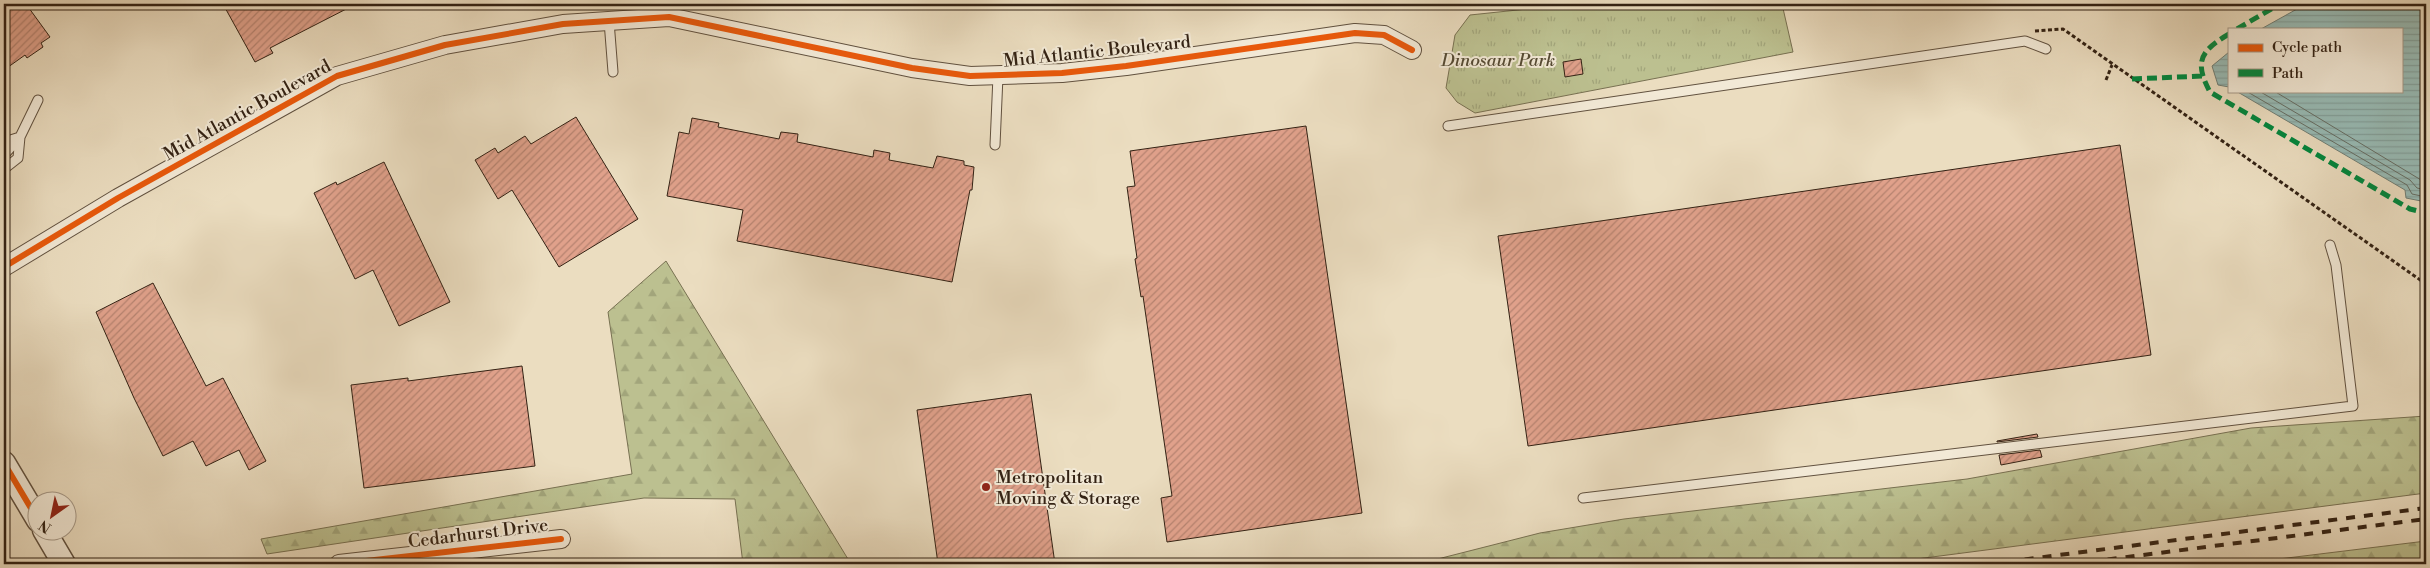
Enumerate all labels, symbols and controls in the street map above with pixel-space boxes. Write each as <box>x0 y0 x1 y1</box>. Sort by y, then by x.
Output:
legend <box>2228 28 2402 92</box>
street label: Mid Atlantic Boulevard <box>1002 30 1193 73</box>
text: Cycle path <box>2272 38 2342 57</box>
park label: Dinosaur Park <box>1440 49 1555 72</box>
street label: Mid Atlantic Boulevard <box>159 54 336 166</box>
text: Path <box>2272 64 2304 83</box>
place label: Metropolitan Moving & Storage <box>996 466 1140 510</box>
marker: Metropolitan Moving & Storage <box>980 481 992 493</box>
north arrow <box>28 490 78 540</box>
street label: Cedarhurst Drive <box>407 513 549 554</box>
text: N <box>36 515 55 537</box>

